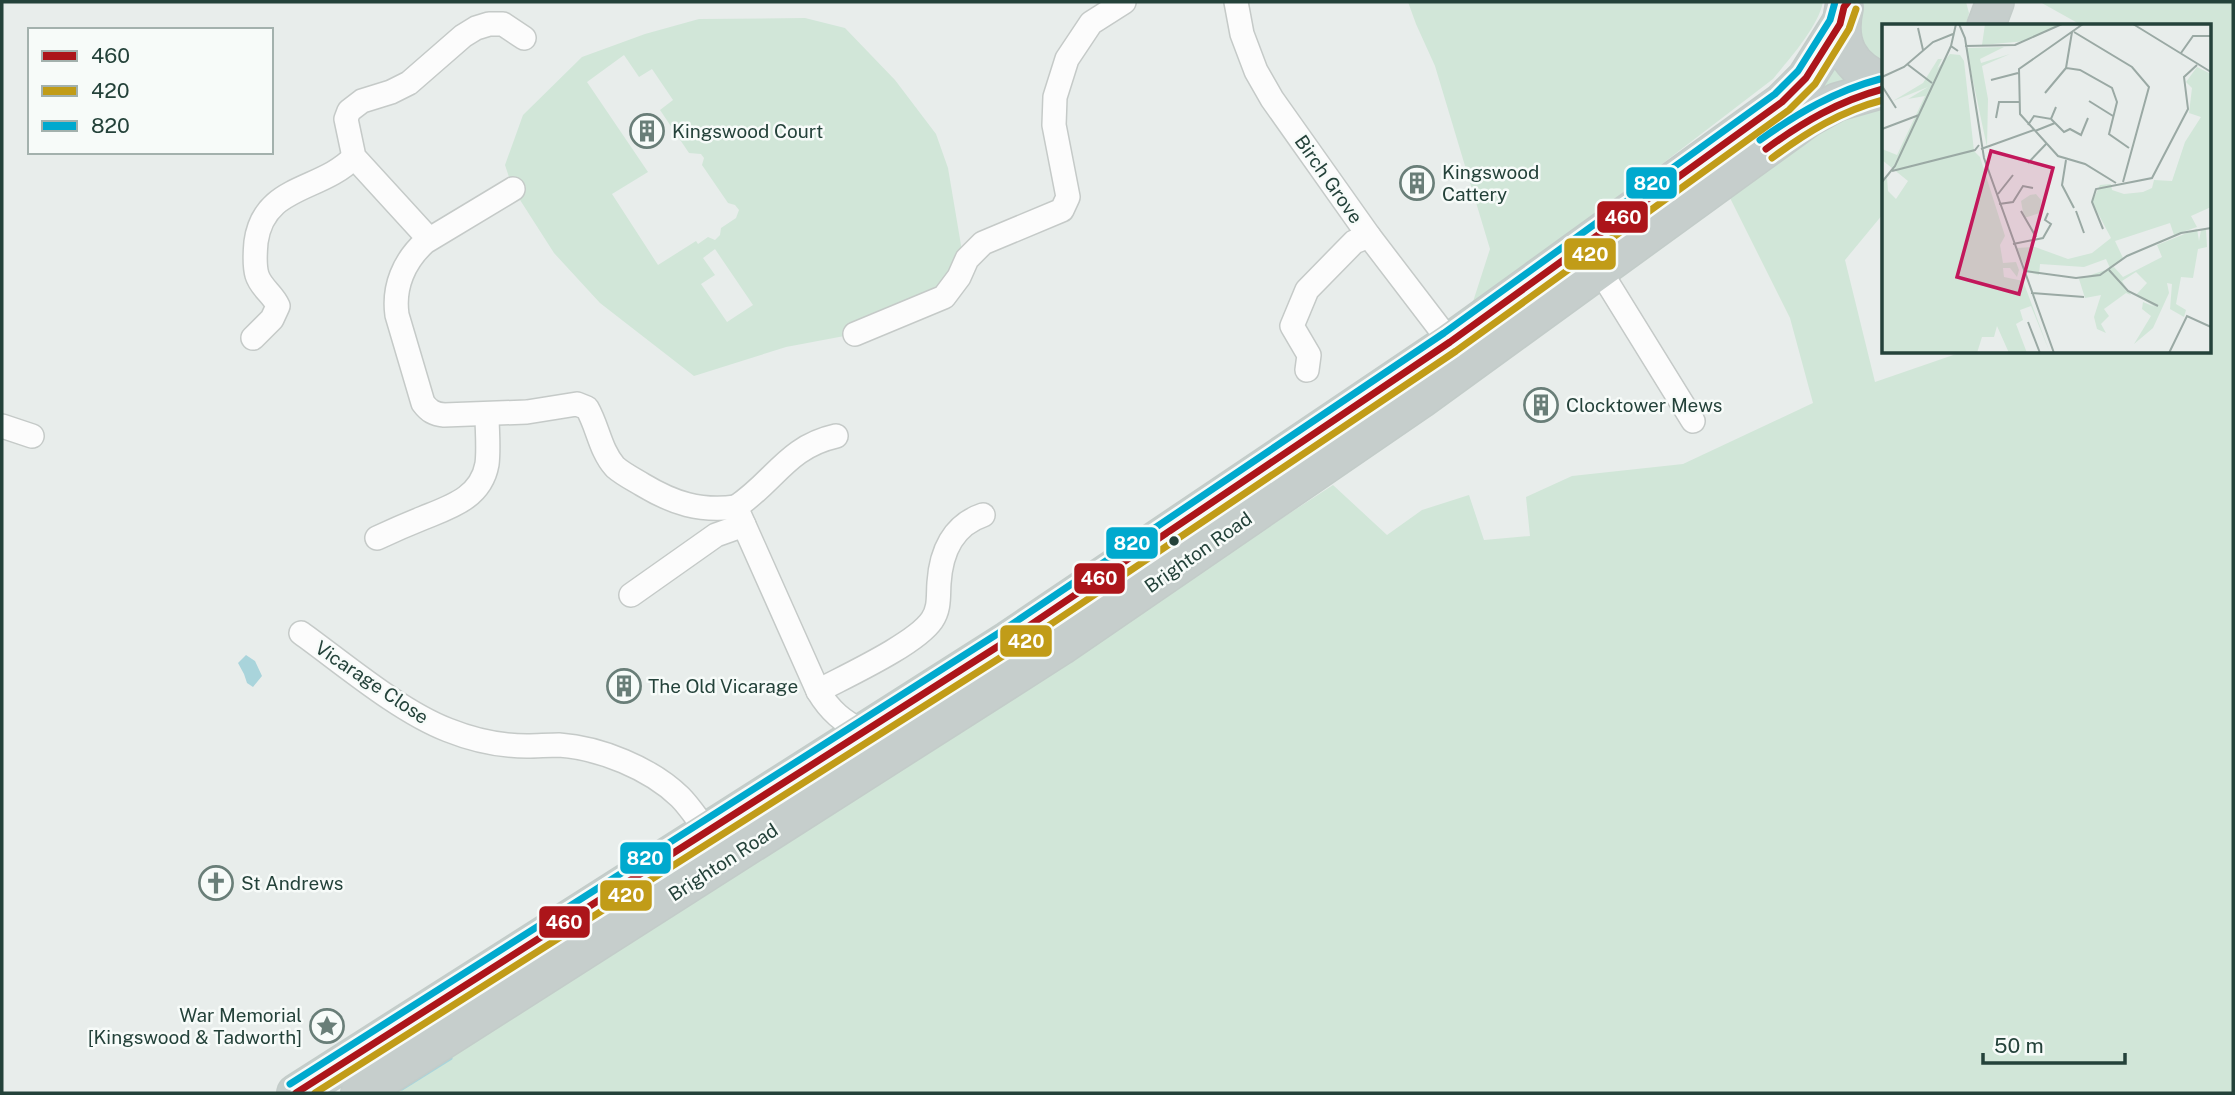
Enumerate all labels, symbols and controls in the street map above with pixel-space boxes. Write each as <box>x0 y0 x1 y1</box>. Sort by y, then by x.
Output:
inset map <box>1882 24 2210 354</box>
legend <box>28 28 273 154</box>
text: 460 <box>91 43 130 68</box>
text: 420 <box>91 78 130 103</box>
building icon: Kingswood Court <box>628 112 666 150</box>
text: 820 <box>91 113 130 138</box>
place label: Kingswood Court <box>672 120 823 142</box>
street label: Birch Grove <box>1291 131 1367 227</box>
place label: Kingswood Cattery <box>1442 161 1539 205</box>
building icon: Kingswood Cattery <box>1398 164 1436 202</box>
line badge: 820 <box>1625 166 1678 200</box>
text: 820 <box>1633 172 1671 194</box>
line badge: 460 <box>1596 200 1649 234</box>
text: 460 <box>1604 206 1642 228</box>
line badge: 420 <box>1563 237 1617 271</box>
text: 420 <box>1572 243 1608 265</box>
building icon: Clocktower Mews <box>1522 386 1560 424</box>
place label: Clocktower Mews <box>1566 394 1722 416</box>
street label: Brighton Road <box>1140 507 1256 597</box>
line badge: 820 <box>1105 526 1159 560</box>
text: 820 <box>1113 532 1151 554</box>
unlabelled marker <box>1167 534 1181 548</box>
line badge: 460 <box>1073 562 1126 595</box>
text: 460 <box>1080 567 1118 589</box>
line badge: 420 <box>999 624 1053 658</box>
text: 420 <box>1008 630 1044 652</box>
street label: Vicarage Close <box>311 636 433 728</box>
building icon: The Old Vicarage <box>605 667 643 705</box>
place label: The Old Vicarage <box>648 675 798 697</box>
street label: Brighton Road <box>664 819 782 905</box>
line badge: 820 <box>619 841 672 875</box>
text: 820 <box>626 847 664 869</box>
church icon: St Andrews <box>197 864 235 902</box>
place label: St Andrews <box>241 872 343 894</box>
line badge: 420 <box>599 879 653 912</box>
text: 420 <box>608 884 644 906</box>
line badge: 460 <box>538 905 591 939</box>
text: 460 <box>545 911 583 933</box>
place label: War Memorial [Kingswood & Tadworth] <box>88 1004 302 1048</box>
place icon: War Memorial [Kingswood & Tadworth] <box>308 1007 346 1045</box>
scale bar <box>1983 1021 2125 1066</box>
text: 50 m <box>1994 1033 2044 1058</box>

